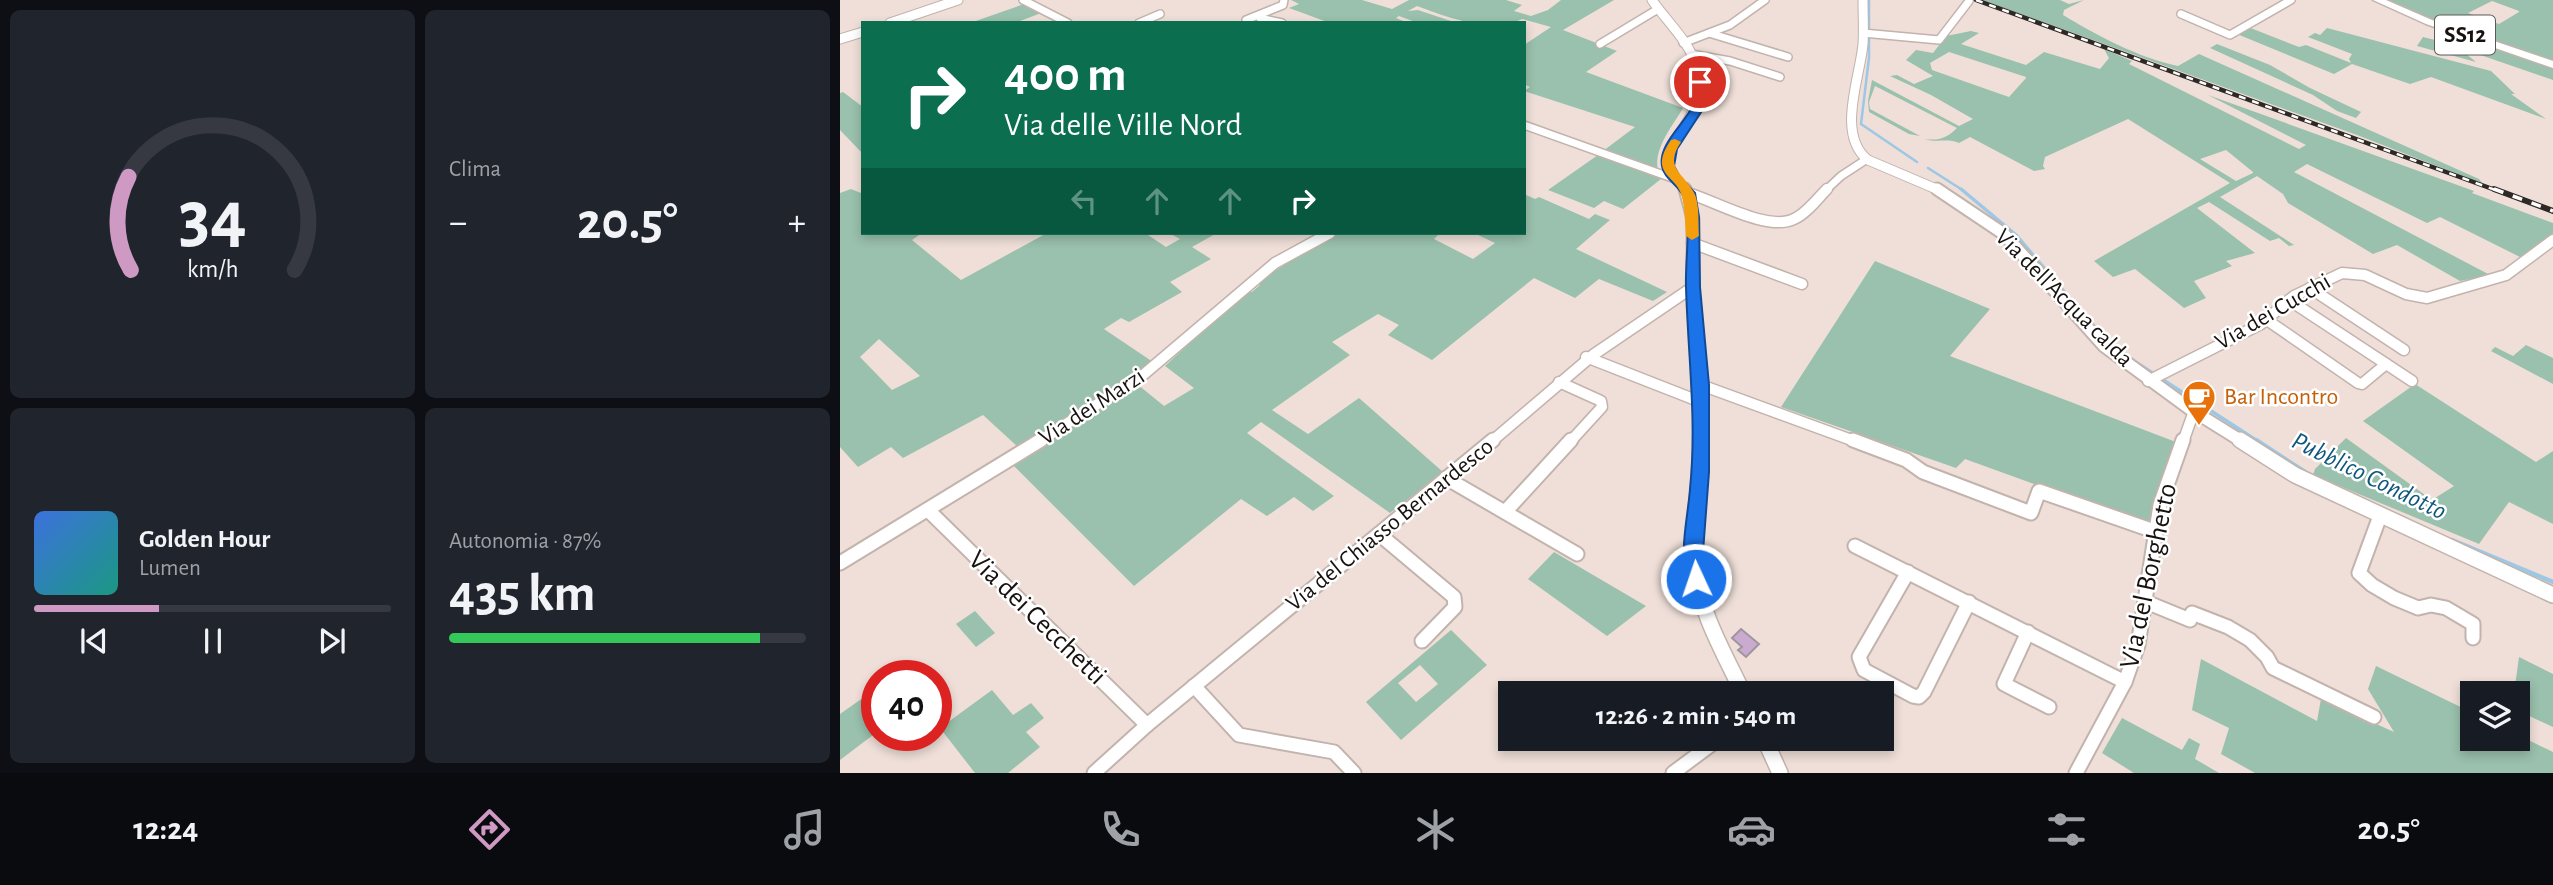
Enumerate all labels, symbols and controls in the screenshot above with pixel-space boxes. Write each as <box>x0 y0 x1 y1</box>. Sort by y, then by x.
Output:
road number: SS12 <box>2435 16 2495 54</box>
icon: right <box>889 49 980 140</box>
text: 400 m <box>1004 51 1127 100</box>
pin <box>1670 52 1730 112</box>
icon: arrive <box>1681 63 1719 101</box>
text: Via delle Ville Nord <box>1004 109 1242 141</box>
text: Clima <box>449 158 501 181</box>
text: 34 <box>179 182 247 255</box>
icon: left <box>1065 182 1103 220</box>
icon: ahead <box>1138 182 1176 220</box>
icon: ahead <box>1211 182 1249 220</box>
icon: right <box>1284 182 1322 220</box>
text: 20.5° <box>577 196 678 248</box>
text: − <box>449 204 467 242</box>
text: + <box>788 204 806 242</box>
street label: Via dell'Acqua calda <box>1990 224 2138 372</box>
text: km/h <box>187 257 238 282</box>
street label: Via dei Cucchi <box>2211 269 2335 355</box>
street label: Via dei Marzi <box>1035 364 1149 450</box>
cafe icon: Bar Incontro <box>2180 378 2218 427</box>
place label: Bar Incontro <box>2224 385 2338 409</box>
water label: Pubblico Condotto <box>2288 427 2450 525</box>
street label: Via del Chiasso Bernardesco <box>1282 434 1498 616</box>
street label: Via del Borghetto <box>2116 481 2182 671</box>
text: Golden Hour <box>139 526 270 552</box>
text: Autonomia · 87% <box>449 530 601 553</box>
position arrow <box>1659 542 1733 616</box>
street label: Via dei Cecchetti <box>963 546 1111 690</box>
text: Lumen <box>139 557 201 580</box>
text: 435 km <box>449 568 596 620</box>
icon: previous <box>75 622 113 660</box>
icon: pause <box>194 622 232 660</box>
icon: next <box>313 622 351 660</box>
speed limit sign: 40 <box>861 660 952 751</box>
map controls <box>2460 681 2530 751</box>
button: layers <box>2460 681 2530 751</box>
text: 12:26 · 2 min · 540 m <box>1596 703 1796 729</box>
icon: directions <box>465 805 514 854</box>
icon: music <box>780 805 829 854</box>
icon: phone <box>1096 805 1145 854</box>
icon: climate <box>1411 805 1460 854</box>
icon: car <box>1727 805 1776 854</box>
icon: filters <box>2042 805 2091 854</box>
text: 12:24 <box>133 813 198 845</box>
text: 20.5° <box>2357 813 2420 845</box>

